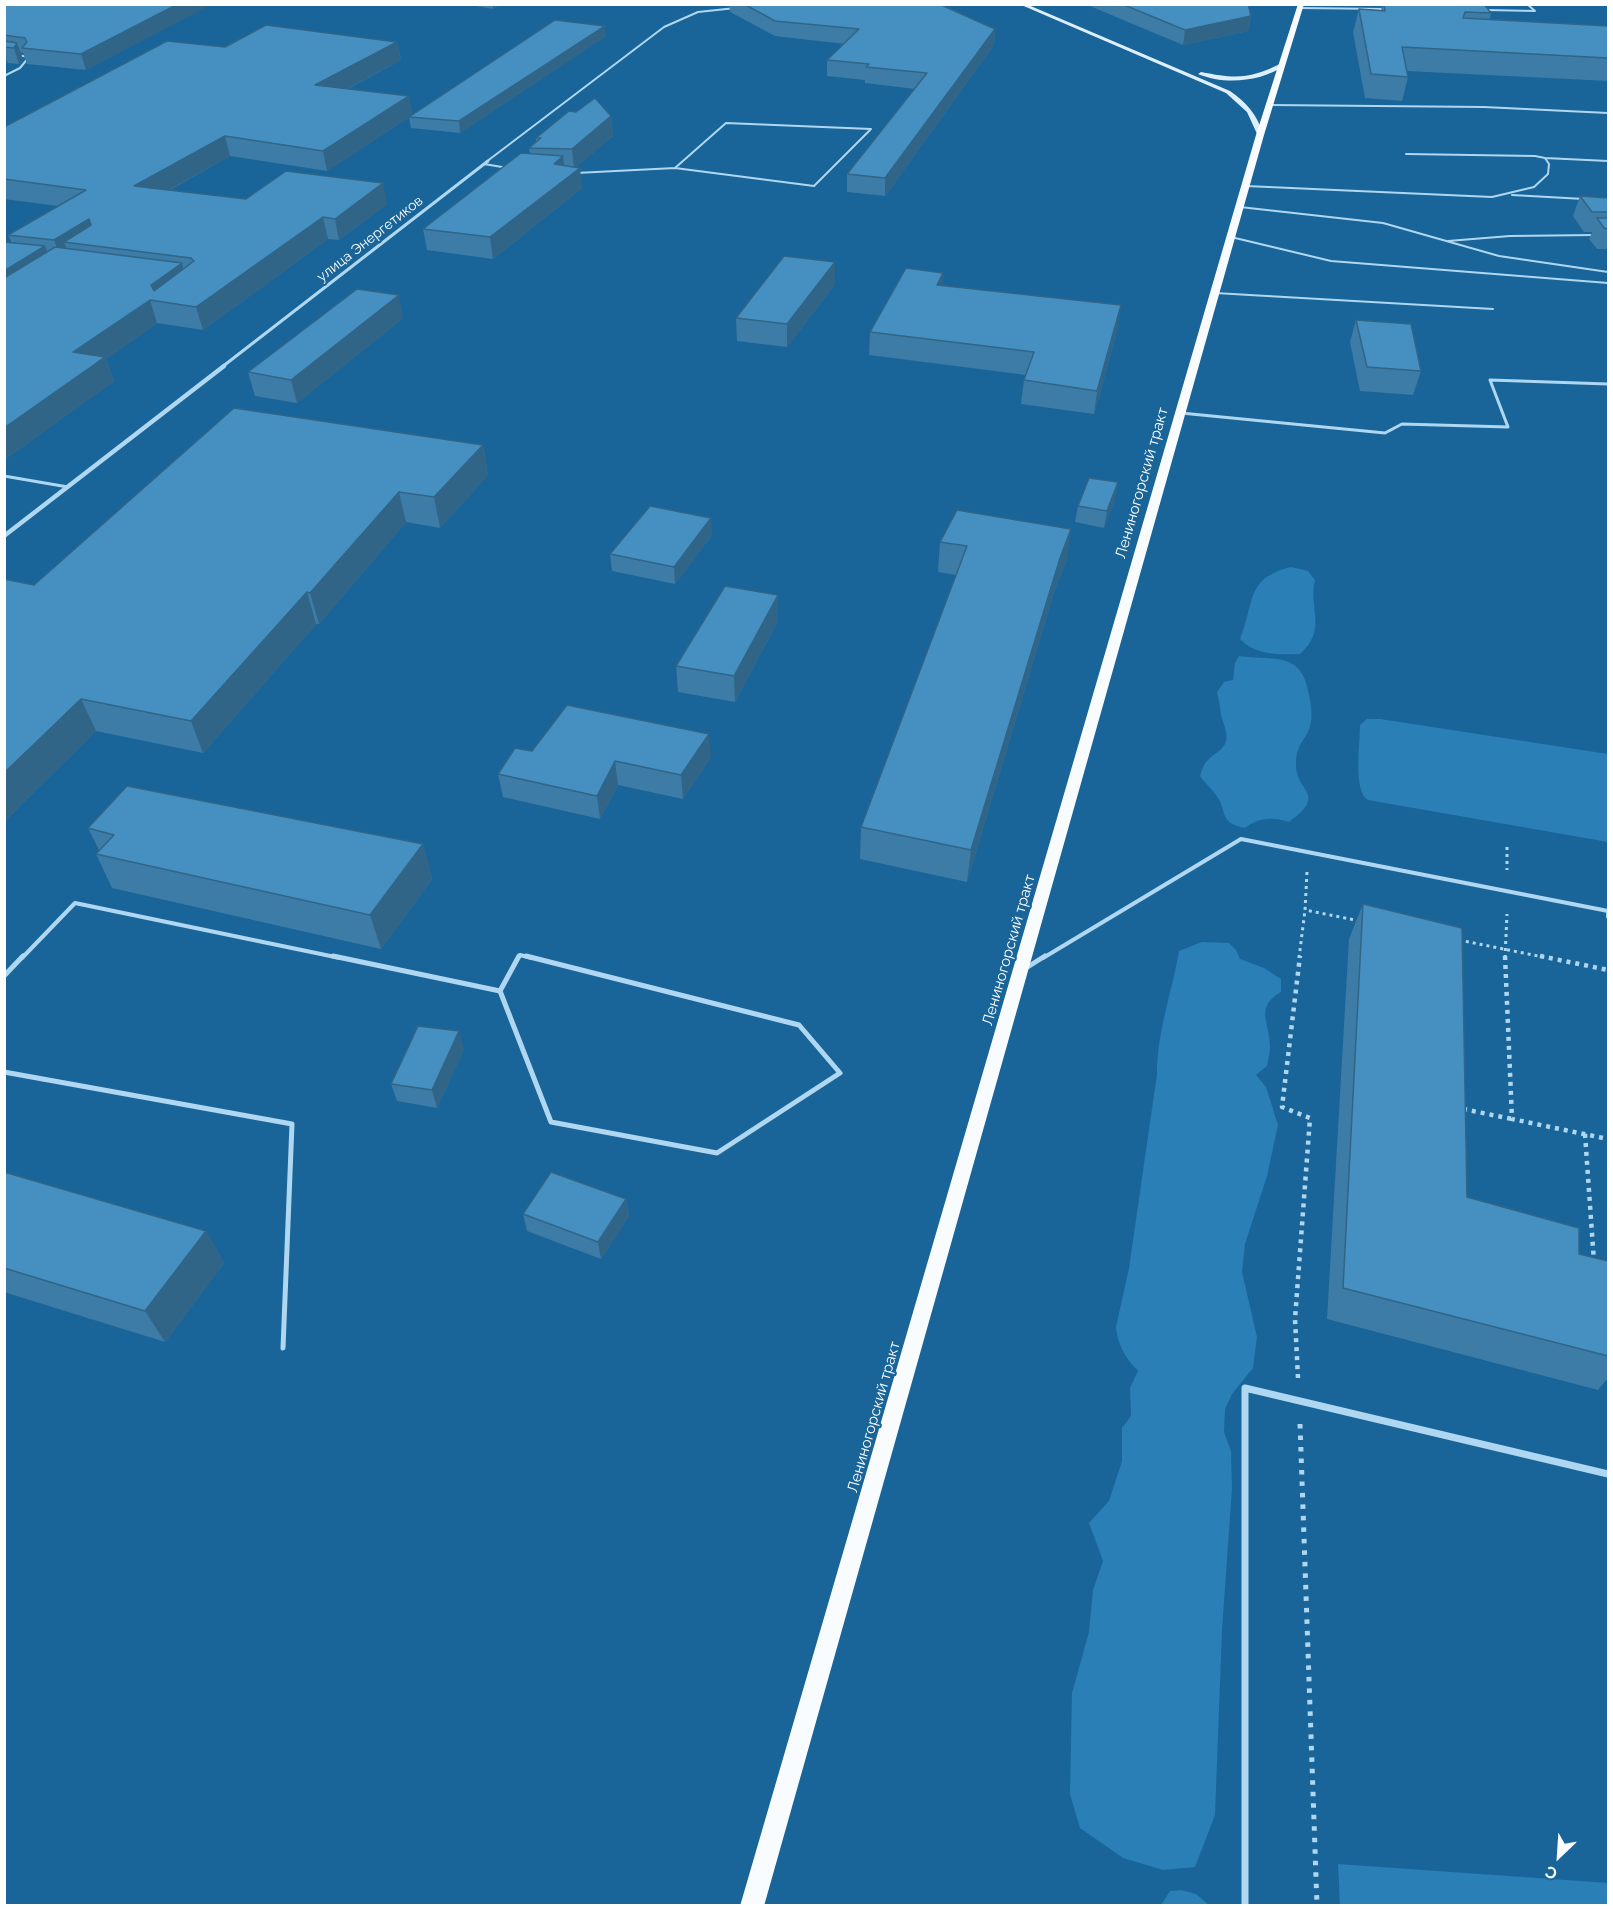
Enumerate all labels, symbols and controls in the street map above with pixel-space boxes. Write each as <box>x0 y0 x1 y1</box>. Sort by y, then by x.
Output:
street label: улица Энергетиков <box>314 192 426 286</box>
street label: Лениногорский тракт <box>1112 405 1172 561</box>
street label: Лениногорский тракт <box>979 872 1039 1028</box>
street label: Лениногорский тракт <box>844 1339 904 1495</box>
north arrow <box>1529 1826 1589 1886</box>
text: С <box>1542 1862 1560 1884</box>

